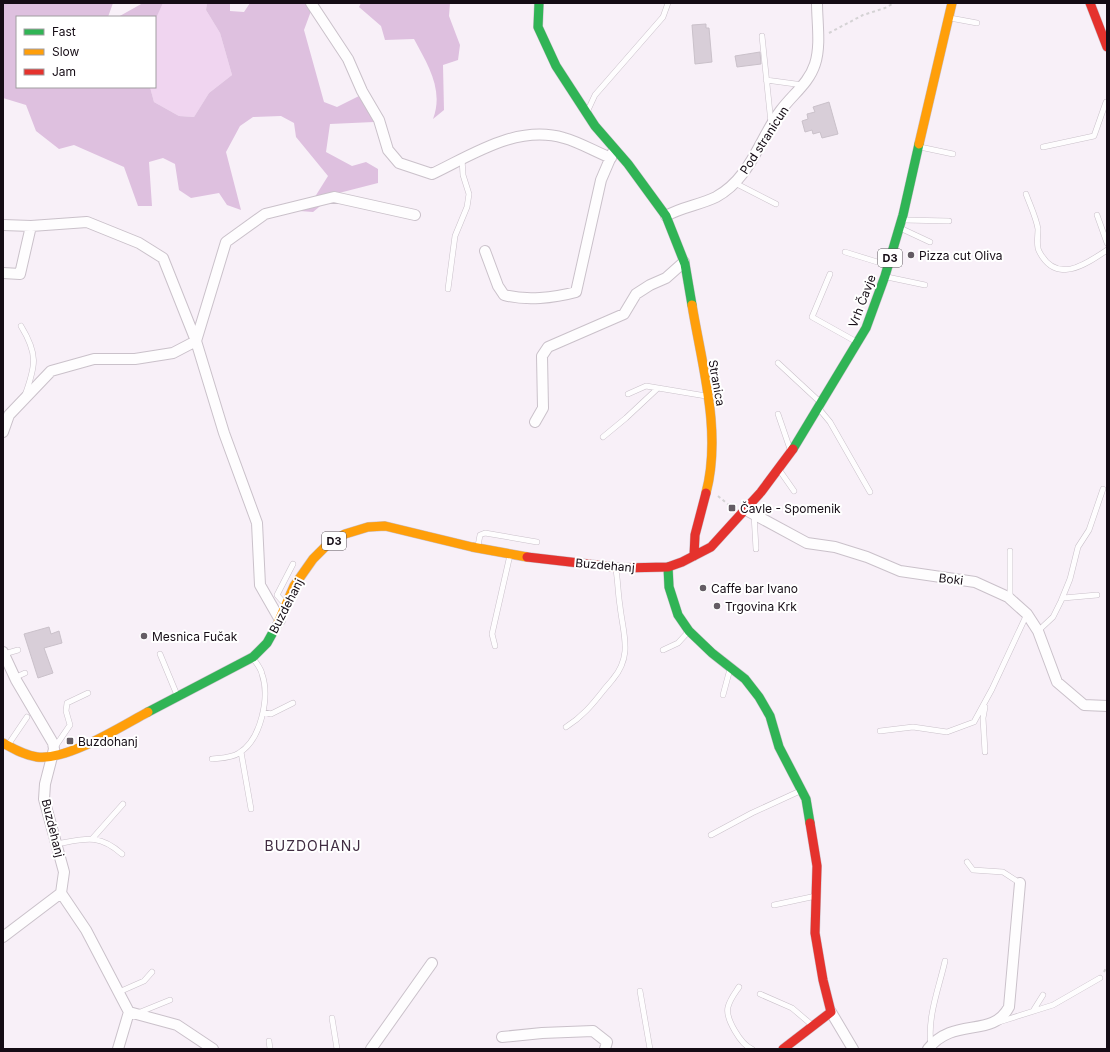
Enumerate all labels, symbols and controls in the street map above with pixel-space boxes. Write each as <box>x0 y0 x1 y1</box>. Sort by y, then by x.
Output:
legend <box>16 16 156 88</box>
text: Fast <box>52 24 76 39</box>
text: Slow <box>52 44 80 59</box>
text: Jam <box>52 64 76 79</box>
street label: Pod stranicun <box>736 103 792 177</box>
place label: Pizza cut Oliva <box>919 248 1003 263</box>
road number: D3 <box>878 249 902 267</box>
marker: Pizza cut Oliva <box>906 250 916 260</box>
street label: Vrh Čavje <box>845 272 879 330</box>
street label: Stranica <box>706 359 728 407</box>
place label: Čavle - Spomenik <box>740 501 841 516</box>
marker: Čavle - Spomenik <box>727 503 737 513</box>
road number: D3 <box>322 532 346 550</box>
street label: Buzdehanj <box>575 555 635 575</box>
street label: Boki <box>938 570 964 588</box>
street label: Buzdehanj <box>266 576 306 636</box>
place label: Caffe bar Ivano <box>711 581 798 596</box>
marker: Caffe bar Ivano <box>698 583 708 593</box>
place label: Trgovina Krk <box>725 599 797 614</box>
marker: Trgovina Krk <box>712 601 722 611</box>
place label: Mesnica Fučak <box>152 629 238 644</box>
marker: Mesnica Fučak <box>139 631 149 641</box>
place label: Buzdohanj <box>78 734 138 749</box>
marker: Buzdohanj <box>65 736 75 746</box>
street label: Buzdehanj <box>39 797 68 859</box>
district label: BUZDOHANJ <box>265 837 361 854</box>

